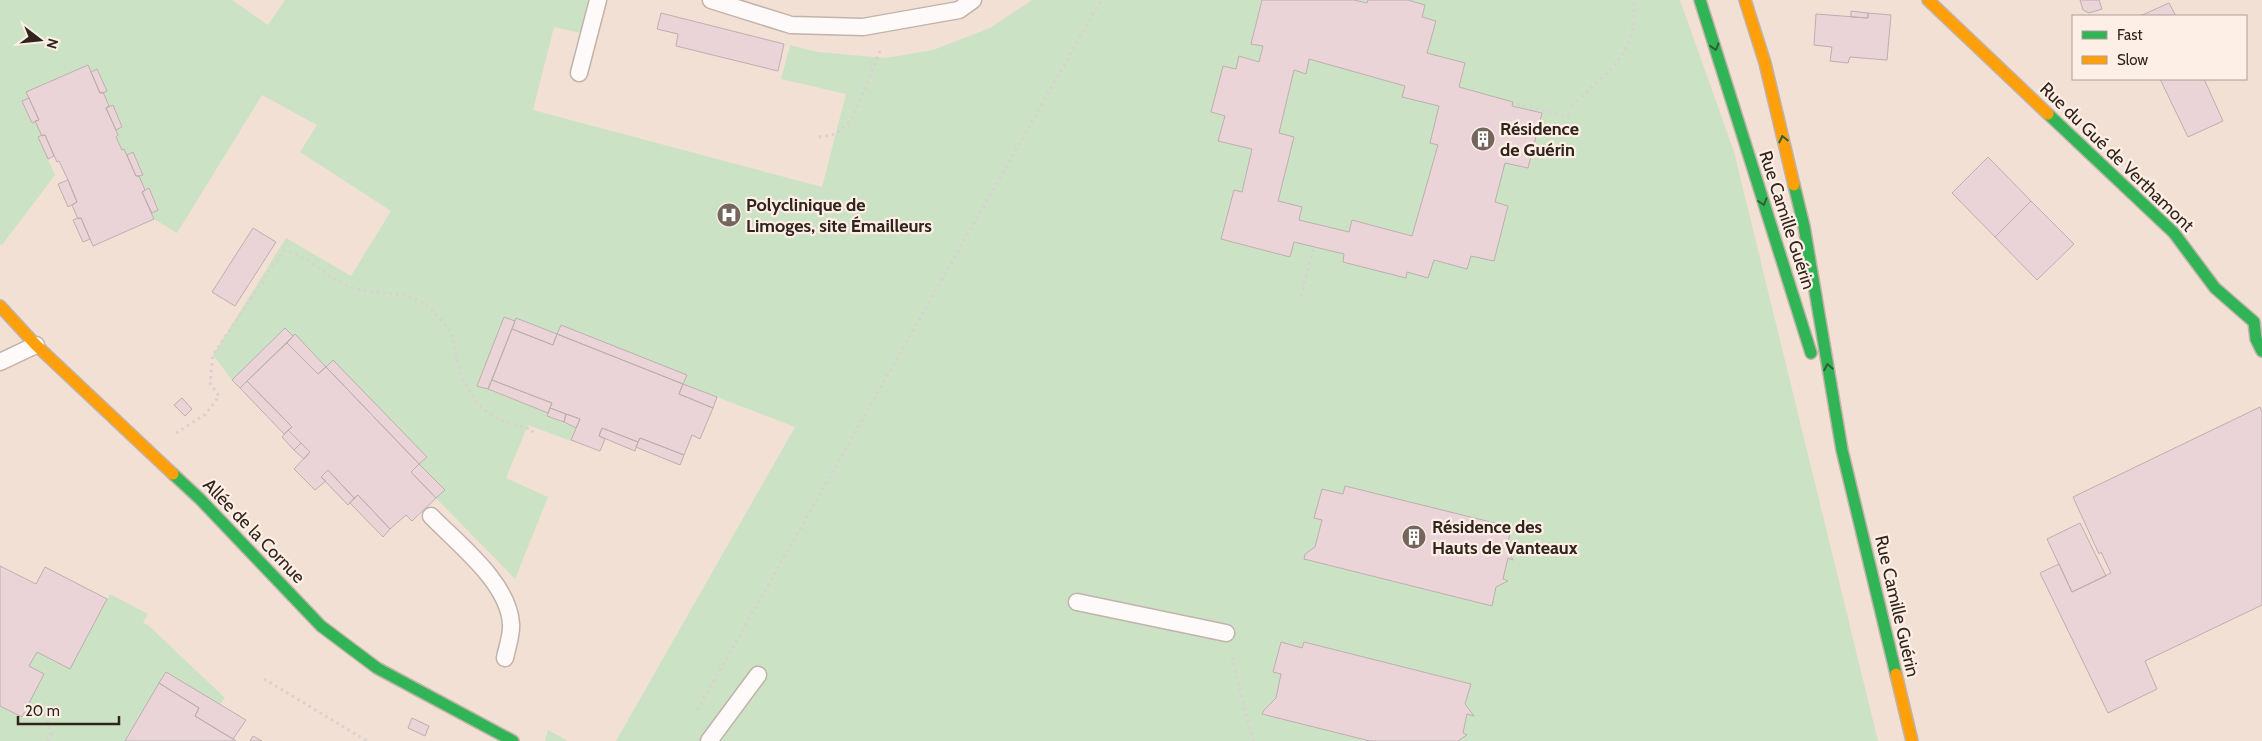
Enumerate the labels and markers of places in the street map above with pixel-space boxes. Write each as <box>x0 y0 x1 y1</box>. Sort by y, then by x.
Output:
place label: Résidence de Guérin <box>1500 118 1579 161</box>
building icon: Résidence de Guérin <box>1470 126 1496 152</box>
place label: Polyclinique de Limoges, site Émailleurs <box>746 194 932 237</box>
hospital icon: Polyclinique de Limoges, site Émailleurs <box>716 202 742 228</box>
place label: Résidence des Hauts de Vanteaux <box>1432 516 1578 559</box>
building icon: Résidence des Hauts de Vanteaux <box>1401 524 1427 550</box>

